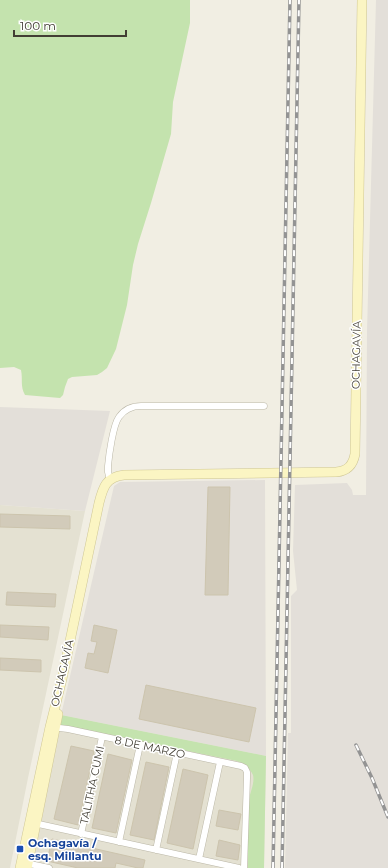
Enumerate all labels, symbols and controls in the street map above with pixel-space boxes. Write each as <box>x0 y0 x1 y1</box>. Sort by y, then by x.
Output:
scale bar <box>14 12 126 38</box>
text: 100 m <box>20 18 56 33</box>
street label: OCHAGAVÍA <box>348 321 364 389</box>
street label: OCHAGAVÍA <box>47 638 77 708</box>
street label: 8 DE MARZO <box>113 733 187 761</box>
street label: TALITHA CUMI <box>77 744 107 826</box>
place label: Ochagavía / esq. Millantu <box>28 836 102 863</box>
marker: Ochagavía / esq. Millantu <box>15 844 25 854</box>

